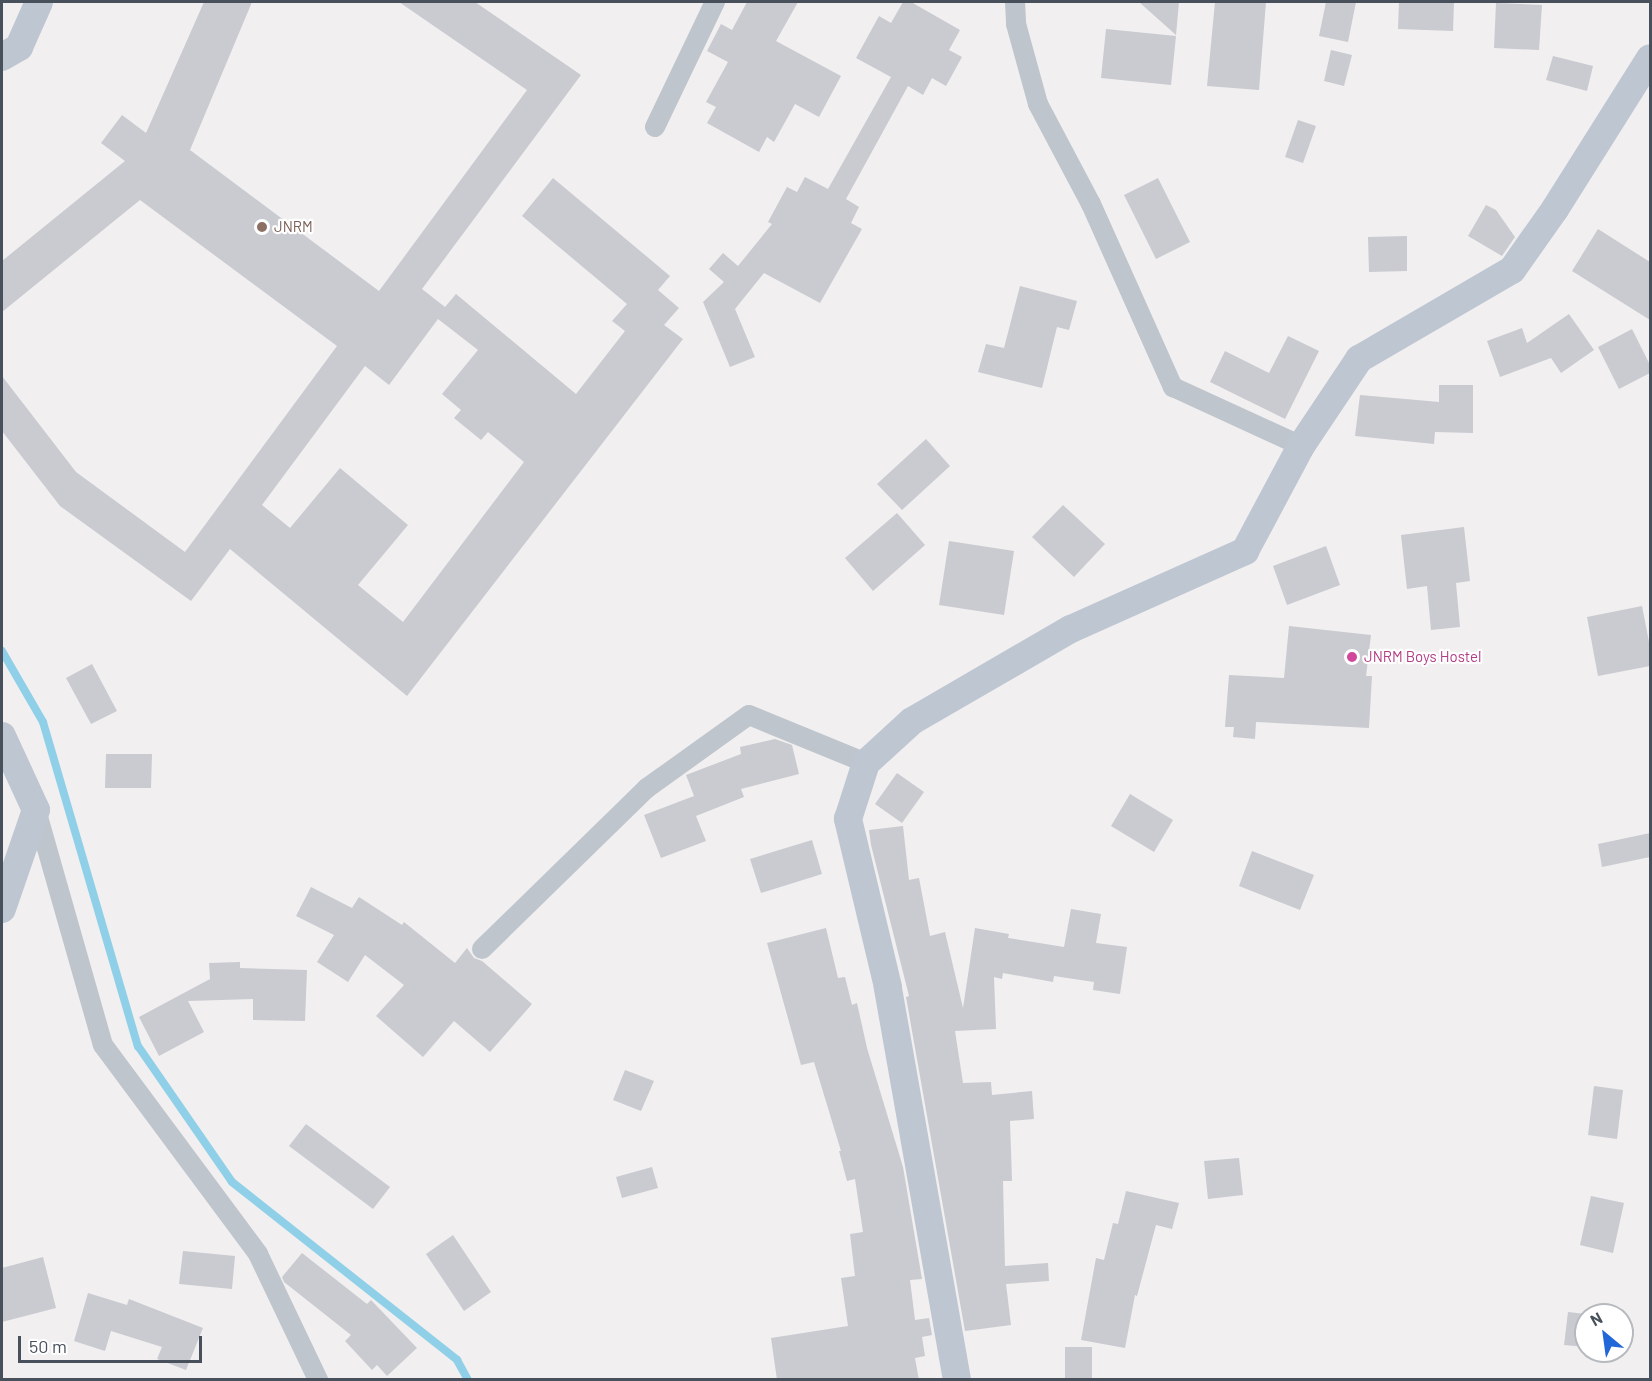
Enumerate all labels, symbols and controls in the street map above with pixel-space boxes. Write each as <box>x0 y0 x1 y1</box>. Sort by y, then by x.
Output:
place label: JNRM <box>274 218 313 236</box>
marker: JNRM <box>255 220 269 234</box>
place label: JNRM Boys Hostel <box>1364 648 1482 666</box>
marker: JNRM Boys Hostel <box>1345 650 1359 664</box>
north arrow <box>1574 1303 1634 1363</box>
text: N <box>1587 1308 1605 1329</box>
scale bar <box>21 1324 206 1362</box>
text: 50 m <box>29 1335 67 1357</box>

